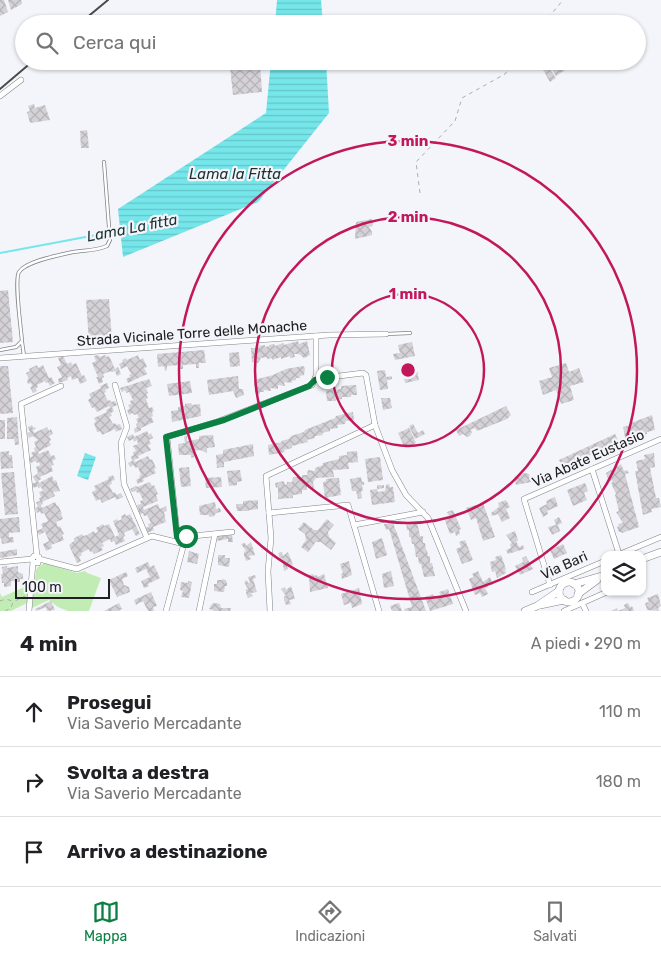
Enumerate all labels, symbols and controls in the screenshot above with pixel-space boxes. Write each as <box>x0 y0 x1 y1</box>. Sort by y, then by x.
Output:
search box <box>15 15 646 70</box>
icon: search <box>33 29 61 57</box>
text: Cerca qui <box>73 31 156 54</box>
text: 3 min <box>388 132 428 150</box>
water label: Lama la Fitta <box>189 165 281 183</box>
text: 2 min <box>388 208 428 226</box>
water label: Lama La fitta <box>85 210 179 246</box>
text: 1 min <box>389 285 427 303</box>
street label: Strada Vicinale Torre delle Monache <box>76 317 308 350</box>
centre of rings <box>399 361 417 379</box>
route end <box>316 366 339 389</box>
street label: Via Abate Eustasio <box>529 426 647 491</box>
route start <box>175 525 198 548</box>
street label: Via Bari <box>538 548 590 583</box>
map controls <box>601 551 646 596</box>
button: layers <box>601 551 646 596</box>
scale bar <box>15 576 110 599</box>
text: 100 m <box>22 579 62 596</box>
text: 4 min <box>20 631 78 656</box>
text: A piedi · 290 m <box>531 634 641 653</box>
text: Prosegui <box>67 691 151 714</box>
icon: ahead <box>20 698 48 726</box>
text: 110 m <box>599 702 641 721</box>
text: Via Saverio Mercadante <box>67 714 242 733</box>
text: Svolta a destra <box>67 761 209 784</box>
icon: right <box>20 768 48 796</box>
text: 180 m <box>596 772 641 791</box>
text: Via Saverio Mercadante <box>67 784 242 803</box>
icon: arrive <box>20 838 48 866</box>
text: Arrivo a destinazione <box>67 840 268 863</box>
tab: Mappa <box>84 898 127 945</box>
tab: Indicazioni <box>295 898 365 945</box>
tab: Salvati <box>533 898 577 945</box>

